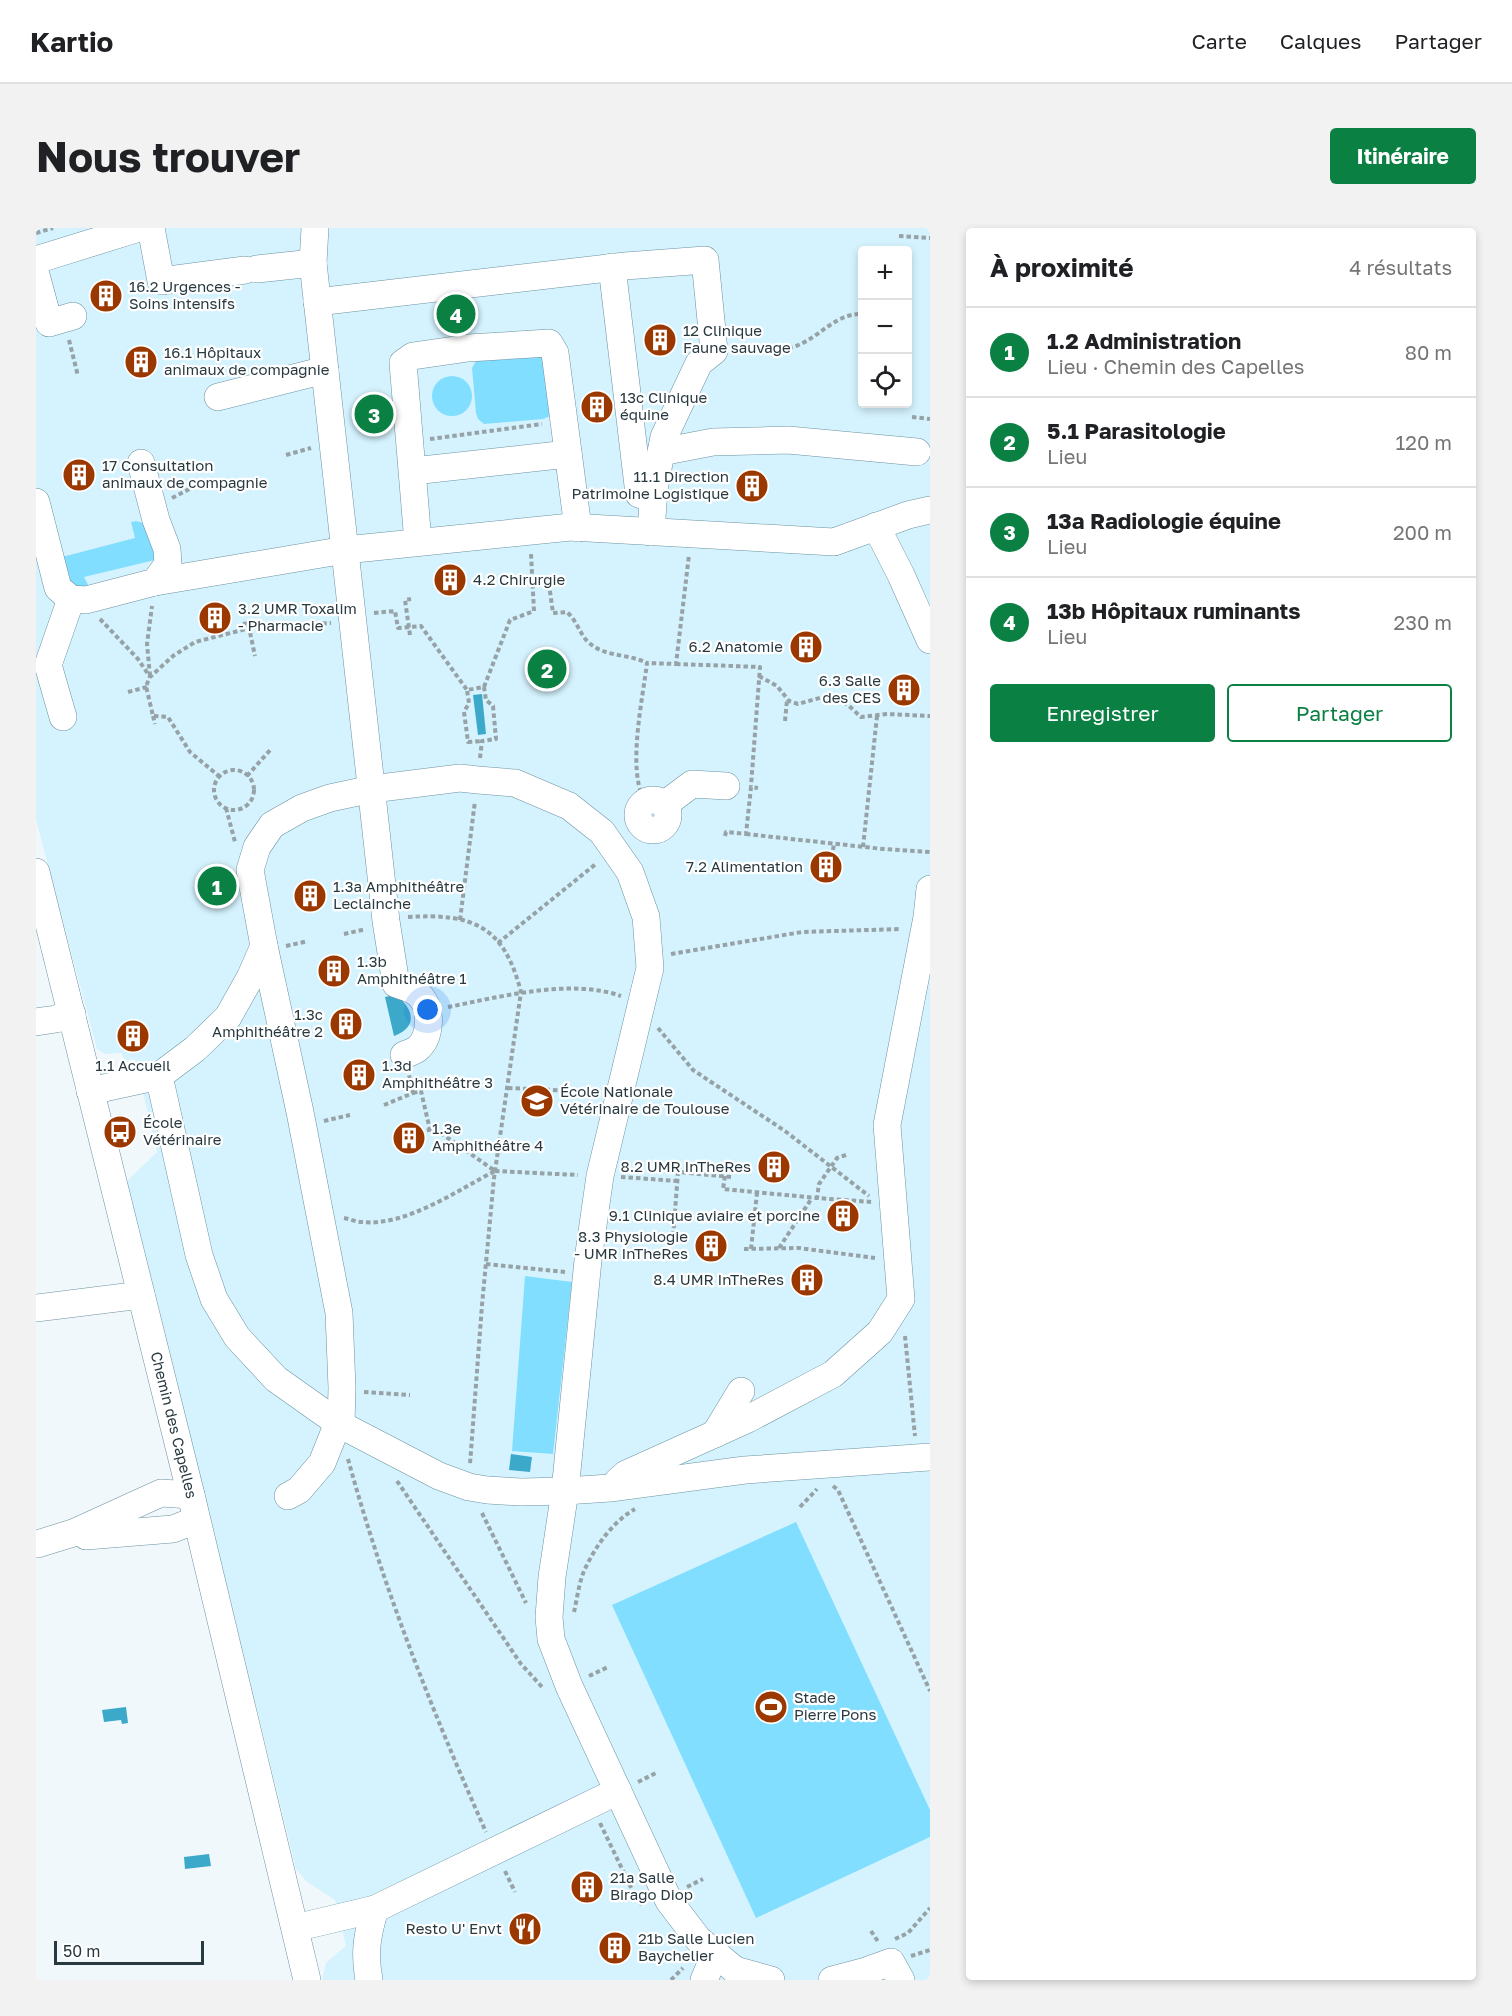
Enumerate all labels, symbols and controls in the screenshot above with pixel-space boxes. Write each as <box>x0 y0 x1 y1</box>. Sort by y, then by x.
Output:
text: Kartio <box>30 25 113 58</box>
text: Carte <box>1191 28 1247 54</box>
text: Calques <box>1280 28 1361 54</box>
text: Partager <box>1394 28 1482 54</box>
button: Itinéraire <box>1330 128 1476 184</box>
text: Nous trouver <box>36 131 300 181</box>
map controls <box>858 246 912 408</box>
button: + <box>858 246 912 300</box>
text: À proximité <box>990 252 1134 283</box>
text: 4 résultats <box>1349 255 1452 279</box>
place label: 16.2 Urgences - Soins intensifs <box>129 277 241 312</box>
building icon: 16.2 Urgences - Soins intensifs <box>88 278 124 314</box>
pin: 4 <box>436 292 476 337</box>
button: − <box>858 300 912 354</box>
place label: 12 Clinique Faune sauvage <box>683 321 791 356</box>
building icon: 12 Clinique Faune sauvage <box>642 322 678 358</box>
text: 1.2 Administration <box>1047 327 1241 354</box>
text: 1 <box>1004 340 1015 364</box>
text: 80 m <box>1405 340 1452 364</box>
place label: 16.1 Hôpitaux animaux de compagnie <box>164 343 330 378</box>
building icon: 16.1 Hôpitaux animaux de compagnie <box>123 344 159 380</box>
button: locate <box>858 354 912 408</box>
text: Lieu · Chemin des Capelles <box>1047 354 1304 378</box>
place label: 13c Clinique équine <box>620 388 708 423</box>
building icon: 13c Clinique équine <box>579 389 615 425</box>
pin: 3 <box>354 392 394 436</box>
text: 5.1 Parasitologie <box>1047 417 1226 444</box>
text: 2 <box>1003 430 1016 454</box>
text: 120 m <box>1396 430 1452 454</box>
text: Lieu <box>1047 444 1087 468</box>
place label: 17 Consultation animaux de compagnie <box>102 456 268 491</box>
building icon: 17 Consultation animaux de compagnie <box>61 457 97 493</box>
place label: 11.1 Direction Patrimoine Logistique <box>572 467 729 502</box>
building icon: 11.1 Direction Patrimoine Logistique <box>734 468 770 504</box>
text: 13a Radiologie équine <box>1047 507 1281 534</box>
text: 3 <box>1003 520 1016 544</box>
text: 200 m <box>1393 520 1452 544</box>
text: Lieu <box>1047 534 1087 558</box>
building icon: 4.2 Chirurgie <box>432 562 468 598</box>
place label: 4.2 Chirurgie <box>473 570 565 588</box>
text: 13b Hôpitaux ruminants <box>1047 597 1301 624</box>
place label: 3.2 UMR Toxalim - Pharmacie <box>238 599 357 634</box>
building icon: 3.2 UMR Toxalim - Pharmacie <box>197 600 233 636</box>
text: 4 <box>1003 610 1016 634</box>
text: 230 m <box>1394 610 1452 634</box>
text: Lieu <box>1047 624 1087 648</box>
building icon: 6.2 Anatomie <box>788 629 824 665</box>
place label: 6.2 Anatomie <box>688 637 783 655</box>
pin: 2 <box>528 646 566 692</box>
place label: 6.3 Salle des CES <box>819 671 881 706</box>
building icon: 6.3 Salle des CES <box>886 672 922 708</box>
button: Enregistrer <box>990 684 1215 742</box>
button: Partager <box>1227 684 1452 742</box>
building icon: 7.2 Alimentation <box>808 849 844 885</box>
place label: 7.2 Alimentation <box>686 857 803 875</box>
pin: 1 <box>198 864 237 908</box>
place label: 1.3a Amphithéâtre Leclainche <box>333 877 465 912</box>
building icon: 1.3a Amphithéâtre Leclainche <box>292 878 328 914</box>
place label: 1.3b Amphithéâtre 1 <box>357 952 466 987</box>
building icon: 1.3b Amphithéâtre 1 <box>316 953 352 989</box>
your location <box>413 995 442 1024</box>
place label: 1.3c Amphithéâtre 2 <box>212 1005 323 1040</box>
building icon: 1.3c Amphithéâtre 2 <box>328 1006 364 1042</box>
building icon: 1.1 Accueil <box>115 1018 151 1054</box>
place label: 1.1 Accueil <box>95 1056 171 1074</box>
place label: 1.3d Amphithéâtre 3 <box>382 1056 493 1091</box>
building icon: 1.3d Amphithéâtre 3 <box>341 1057 377 1093</box>
place label: École Nationale Vétérinaire de Toulouse <box>560 1082 730 1117</box>
school or university icon: École Nationale Vétérinaire de Toulouse <box>519 1083 555 1119</box>
place label: École Vétérinaire <box>143 1113 222 1148</box>
bus stop icon: École Vétérinaire <box>102 1114 138 1150</box>
place label: 1.3e Amphithéâtre 4 <box>432 1119 543 1154</box>
building icon: 1.3e Amphithéâtre 4 <box>391 1120 427 1156</box>
building icon: 8.2 UMR InTheRes <box>756 1149 792 1185</box>
place label: 8.2 UMR InTheRes <box>621 1157 751 1175</box>
building icon: 9.1 Clinique aviaire et porcine <box>825 1198 861 1234</box>
place label: 9.1 Clinique aviaire et porcine <box>609 1206 820 1224</box>
place label: 8.3 Physiologie - UMR InTheRes <box>574 1227 688 1262</box>
building icon: 8.3 Physiologie - UMR InTheRes <box>693 1228 729 1264</box>
building icon: 8.4 UMR InTheRes <box>789 1262 825 1298</box>
place label: 8.4 UMR InTheRes <box>653 1270 784 1288</box>
street label: Chemin des Capelles <box>148 1350 202 1500</box>
place label: Stade Pierre Pons <box>794 1688 876 1723</box>
sports icon: Stade Pierre Pons <box>753 1689 789 1725</box>
place label: 21a Salle Birago Diop <box>610 1868 693 1903</box>
building icon: 21a Salle Birago Diop <box>569 1869 605 1905</box>
restaurant icon: Resto U' Envt <box>507 1911 543 1947</box>
place label: Resto U' Envt <box>406 1919 502 1937</box>
place label: 21b Salle Lucien Baychelier <box>638 1929 754 1964</box>
building icon: 21b Salle Lucien Baychelier <box>597 1930 633 1966</box>
scale bar <box>54 1938 204 1966</box>
text: 50 m <box>63 1941 100 1961</box>

